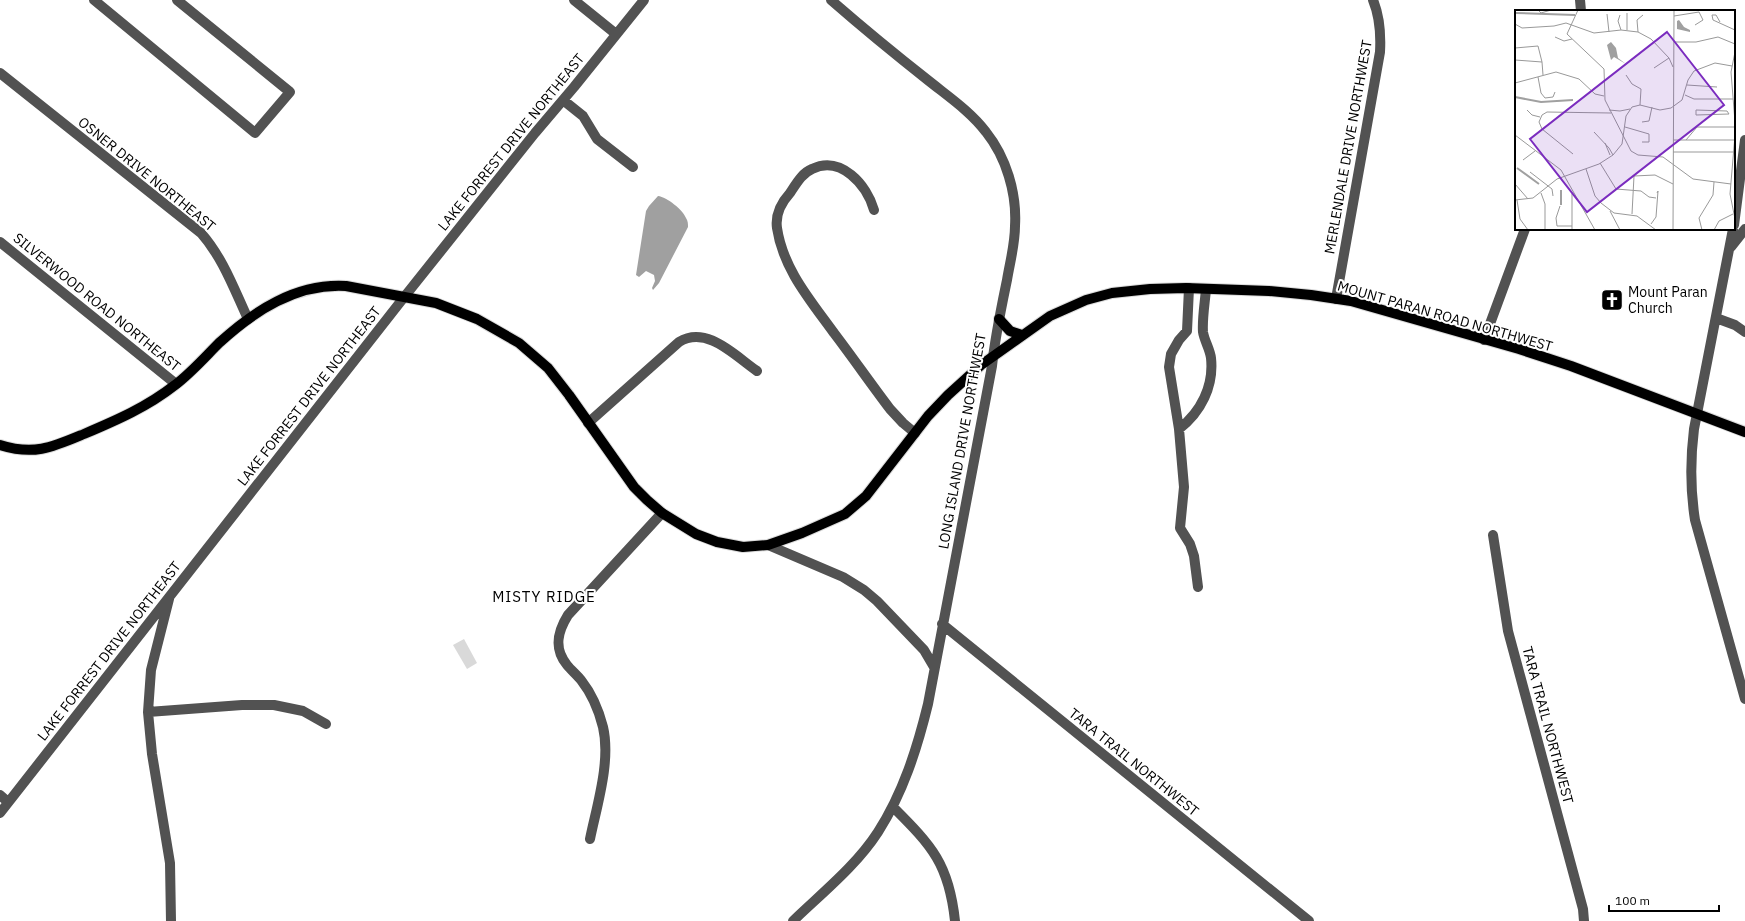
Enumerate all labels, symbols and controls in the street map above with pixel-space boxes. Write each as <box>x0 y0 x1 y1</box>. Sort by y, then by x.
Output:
inset map <box>1515 10 1735 230</box>
street label: MERLENDALE DRIVE NORTHWEST <box>1320 39 1376 255</box>
street label: LAKE FORREST DRIVE NORTHEAST <box>434 50 588 234</box>
street label: OSNER DRIVE NORTHEAST <box>75 113 219 235</box>
street label: SILVERWOOD ROAD NORTHEAST <box>10 229 184 375</box>
street label: MOUNT PARAN ROAD NORTHWEST <box>1335 277 1555 355</box>
place label: Mount Paran Church <box>1628 283 1708 317</box>
church icon: Mount Paran Church <box>1599 287 1625 313</box>
street label: LAKE FORREST DRIVE NORTHEAST <box>233 303 385 489</box>
street label: LONG ISLAND DRIVE NORTHWEST <box>934 332 990 550</box>
street label: LAKE FORREST DRIVE NORTHEAST <box>33 558 185 744</box>
district label: MISTY RIDGE <box>492 587 596 606</box>
street label: TARA TRAIL NORTHWEST <box>1518 644 1578 806</box>
street label: TARA TRAIL NORTHWEST <box>1065 704 1203 820</box>
scale bar <box>1609 887 1719 913</box>
text: 100 m <box>1615 893 1650 908</box>

